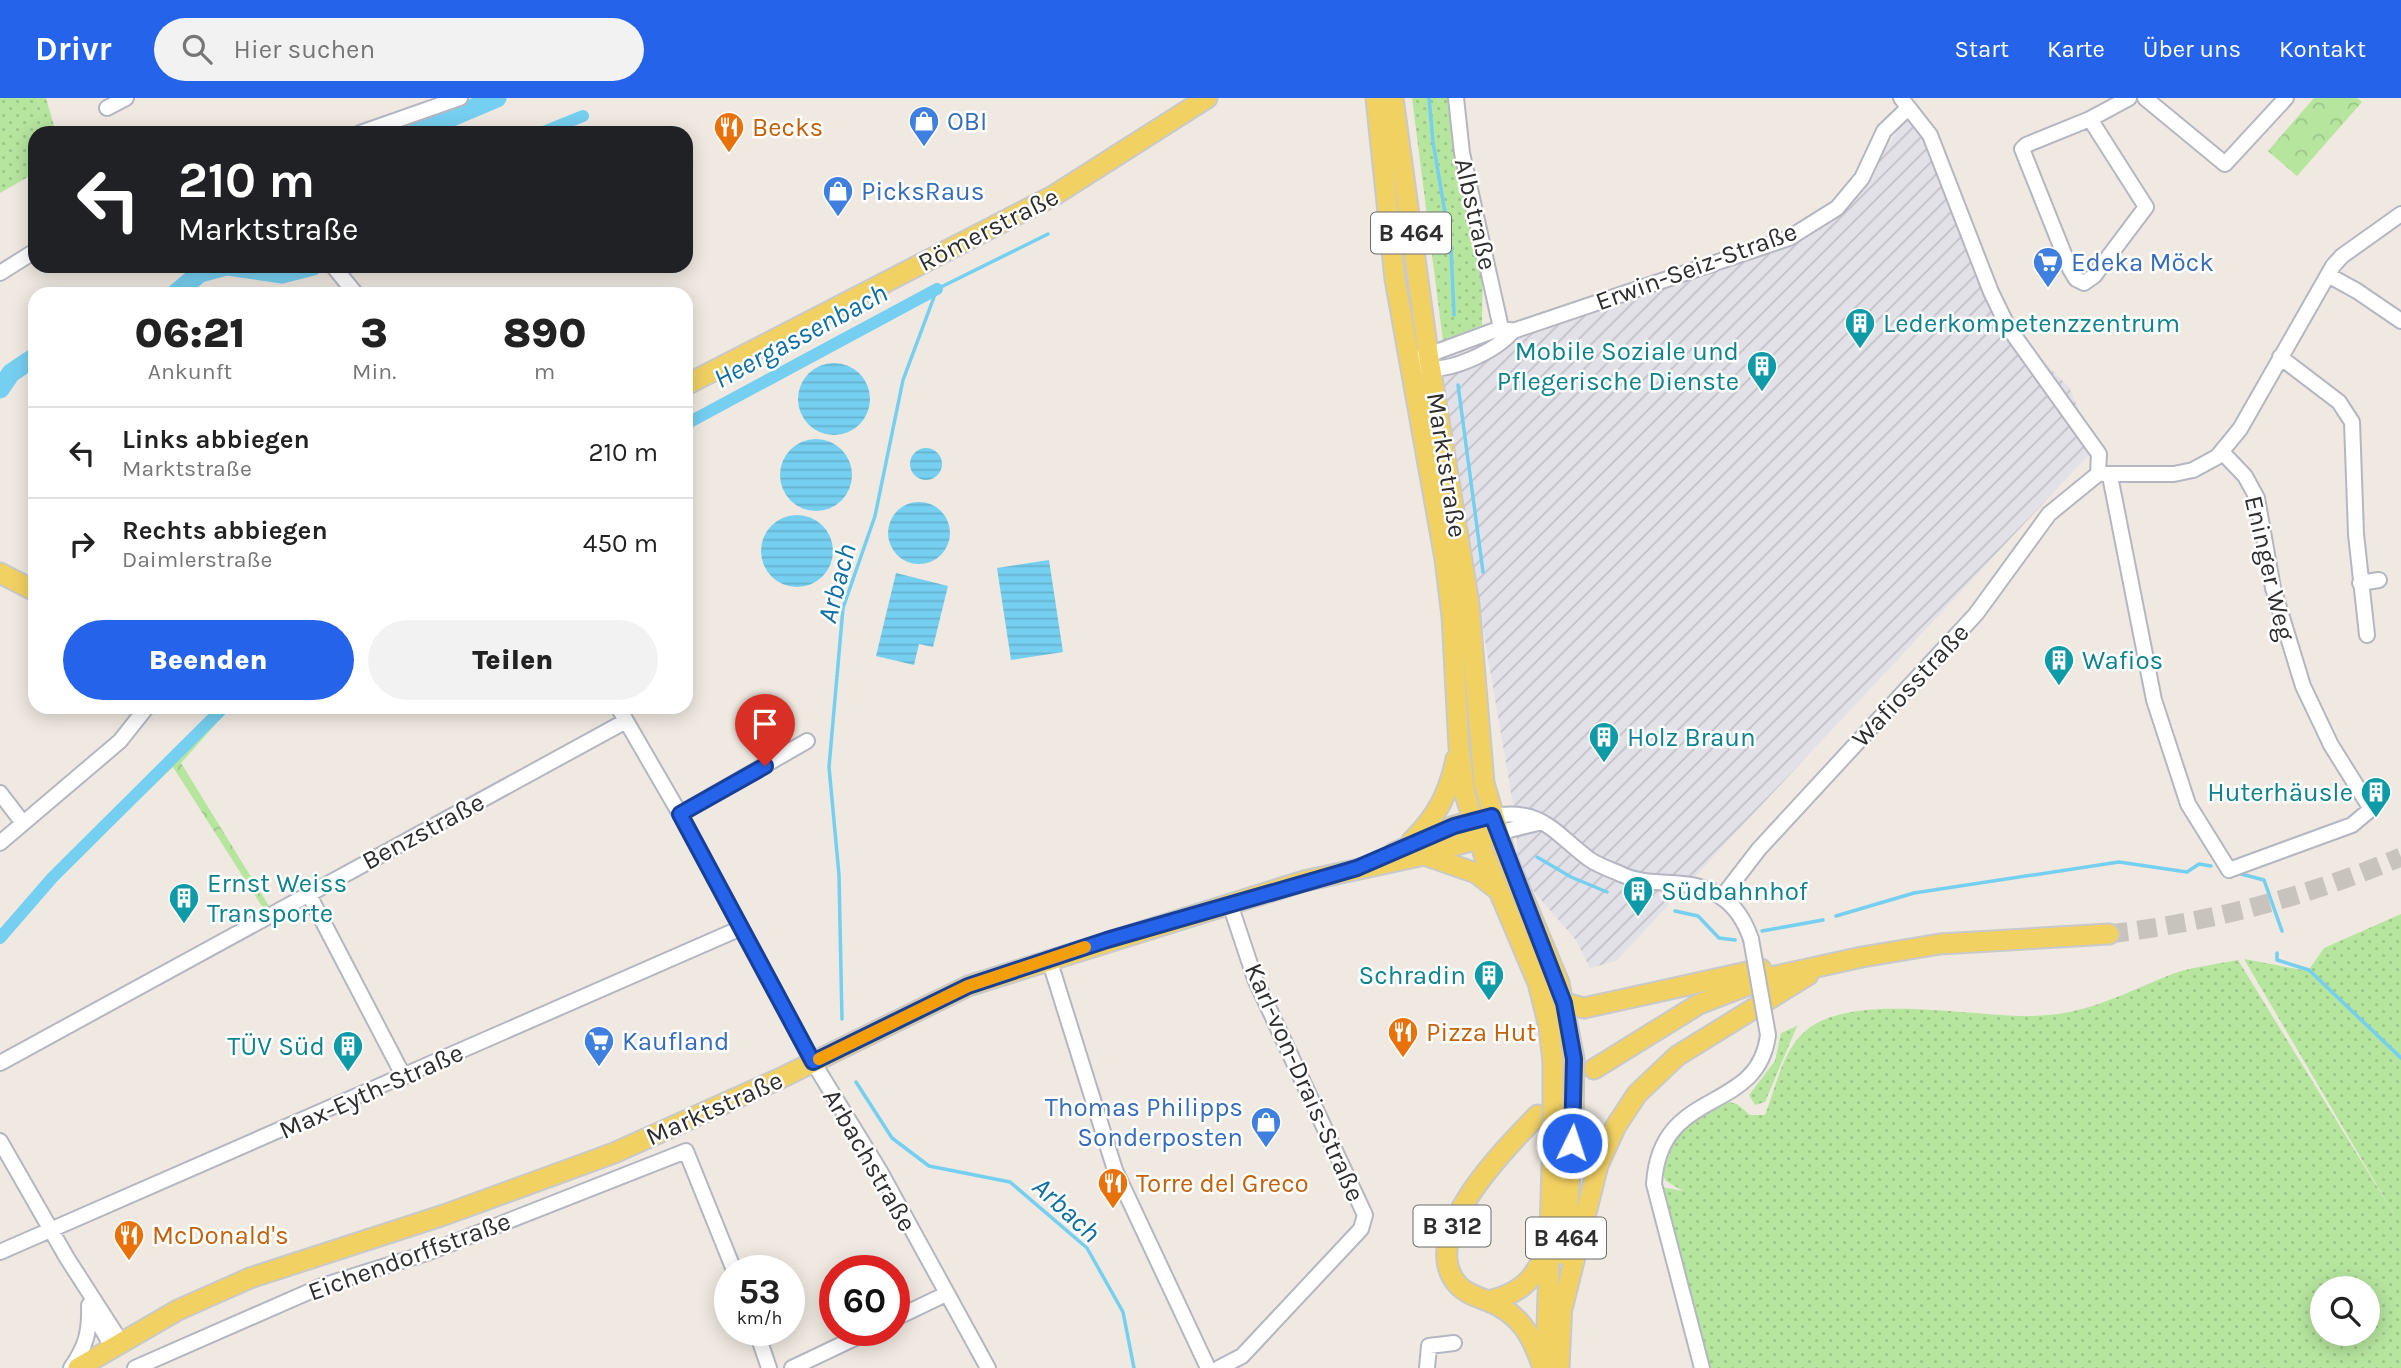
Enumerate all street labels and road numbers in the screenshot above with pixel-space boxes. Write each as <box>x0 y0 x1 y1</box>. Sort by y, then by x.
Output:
street label: Albstraße <box>1448 155 1503 273</box>
street label: Römerstraße <box>913 181 1064 278</box>
road number: B 464 <box>1371 212 1451 253</box>
street label: Erwin-Seiz-Straße <box>1591 216 1801 317</box>
street label: Marktstraße <box>1420 390 1473 540</box>
street label: Eninger Weg <box>2238 493 2301 644</box>
street label: Wafiosstraße <box>1845 617 1975 754</box>
street label: Benzstraße <box>357 786 490 877</box>
street label: Karl-von-Drais-Straße <box>1238 958 1371 1206</box>
street label: Max-Eyth-Straße <box>274 1037 468 1146</box>
street label: Marktstraße <box>641 1064 787 1152</box>
street label: Arbachstraße <box>816 1083 923 1237</box>
street label: Eichendorffstraße <box>304 1205 515 1307</box>
road number: B 312 <box>1414 1206 1490 1246</box>
road number: B 464 <box>1526 1218 1606 1258</box>

